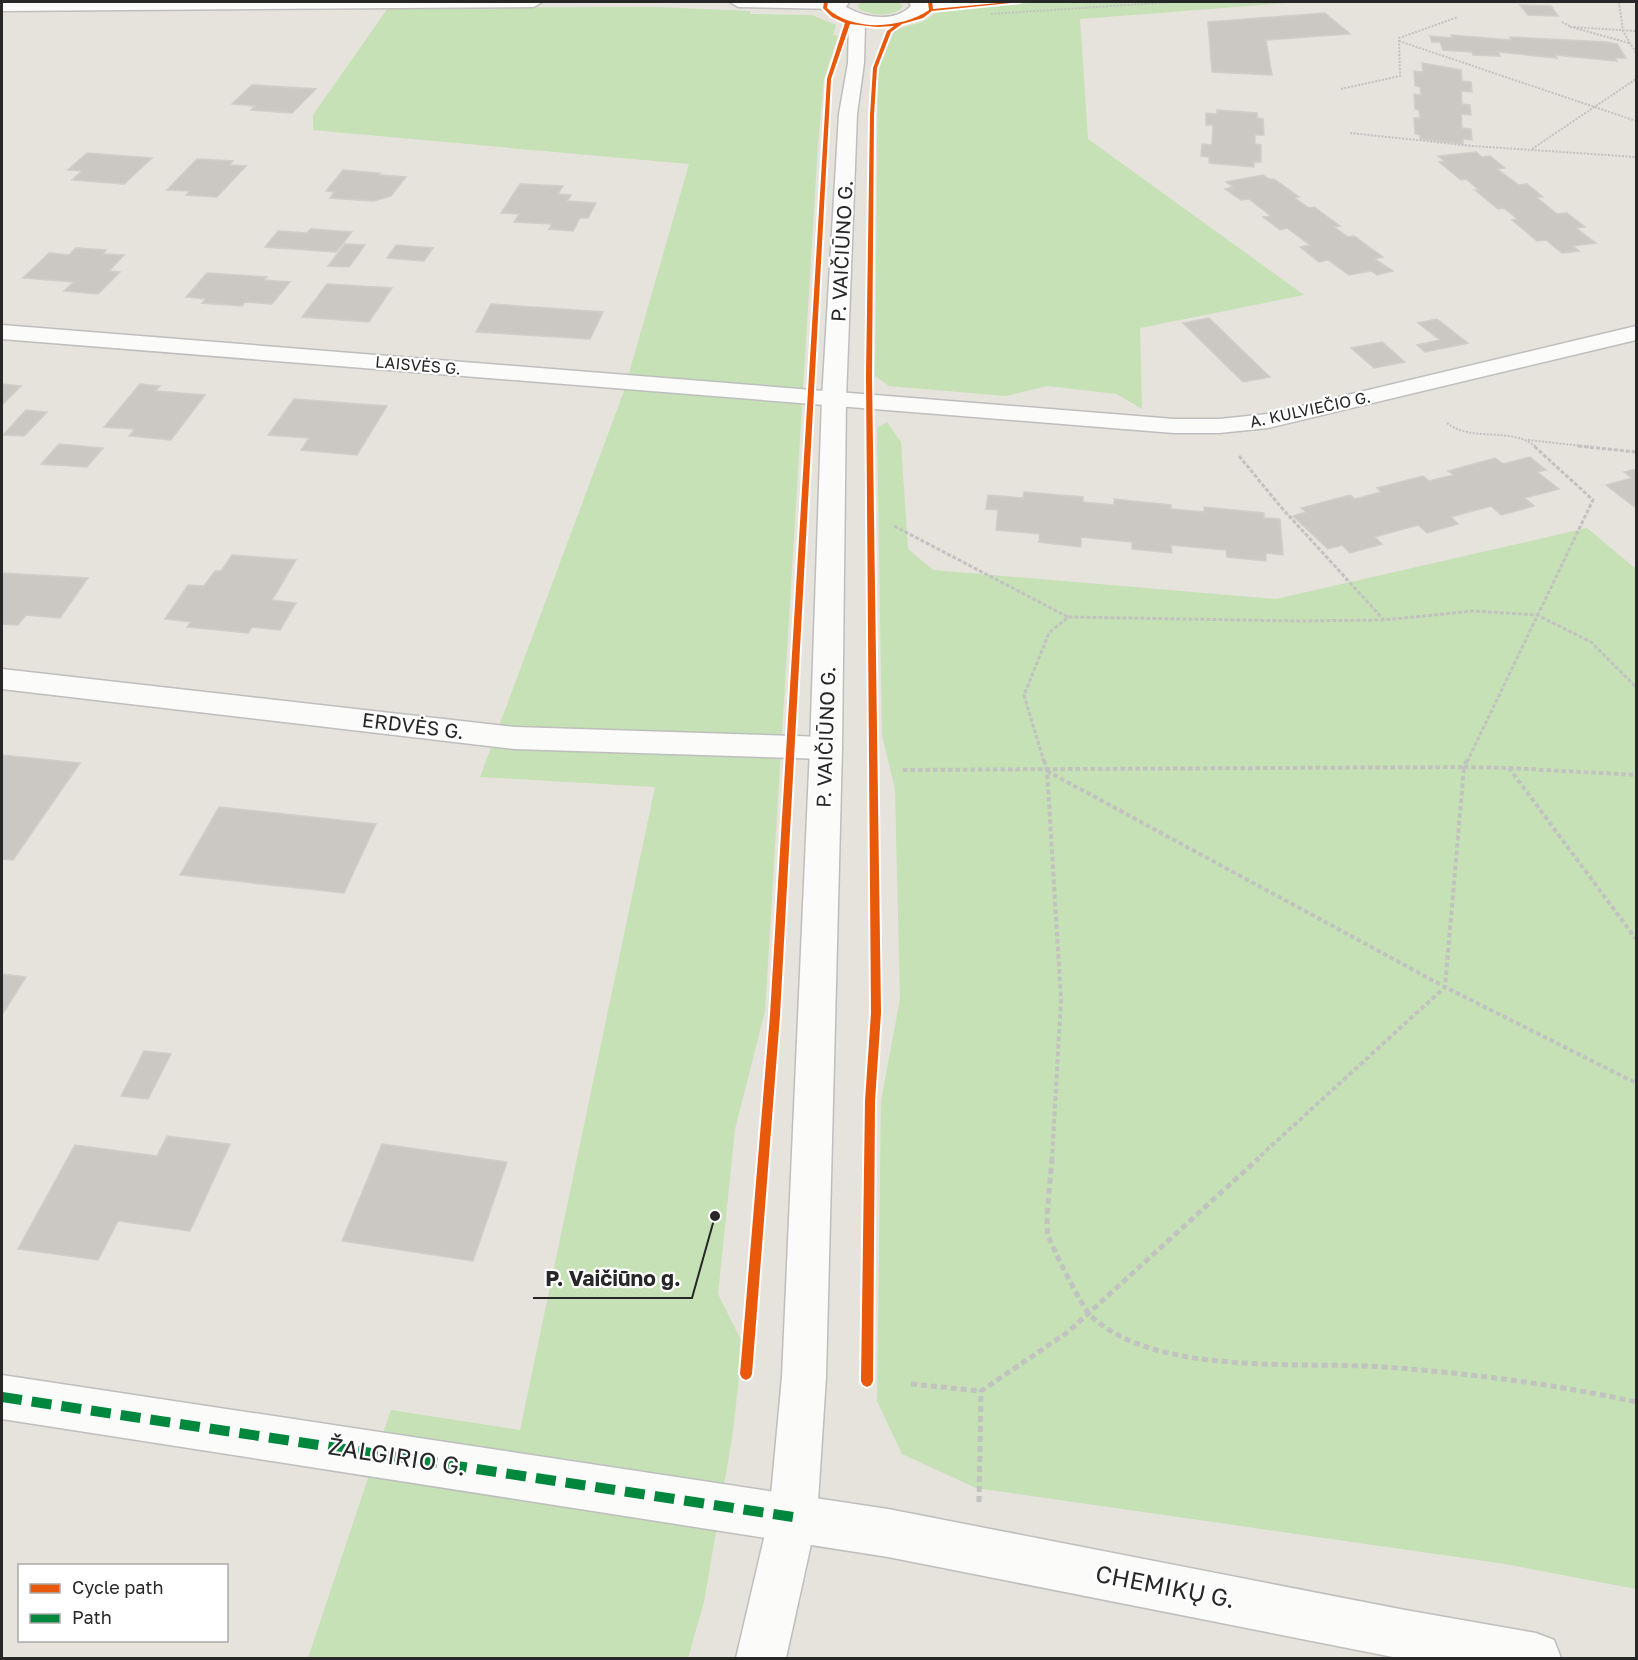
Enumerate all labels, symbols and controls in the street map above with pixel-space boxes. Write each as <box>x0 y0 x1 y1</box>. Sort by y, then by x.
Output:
street label: P. VAIČIŪNO G. <box>825 180 857 322</box>
street label: LAISVĖS G. <box>374 351 462 379</box>
street label: A. KULVIEČIO G. <box>1248 386 1372 432</box>
street label: P. VAIČIŪNO G. <box>811 666 839 808</box>
street label: ERDVĖS G. <box>361 707 465 743</box>
callout: P. Vaičiūno g. <box>533 1259 692 1298</box>
text: P. Vaičiūno g. <box>545 1265 681 1291</box>
street label: ŽALGIRIO G. <box>326 1430 468 1481</box>
street label: CHEMIKŲ G. <box>1093 1558 1237 1613</box>
legend <box>18 1564 228 1642</box>
text: Cycle path <box>72 1576 164 1598</box>
text: Path <box>72 1606 112 1628</box>

